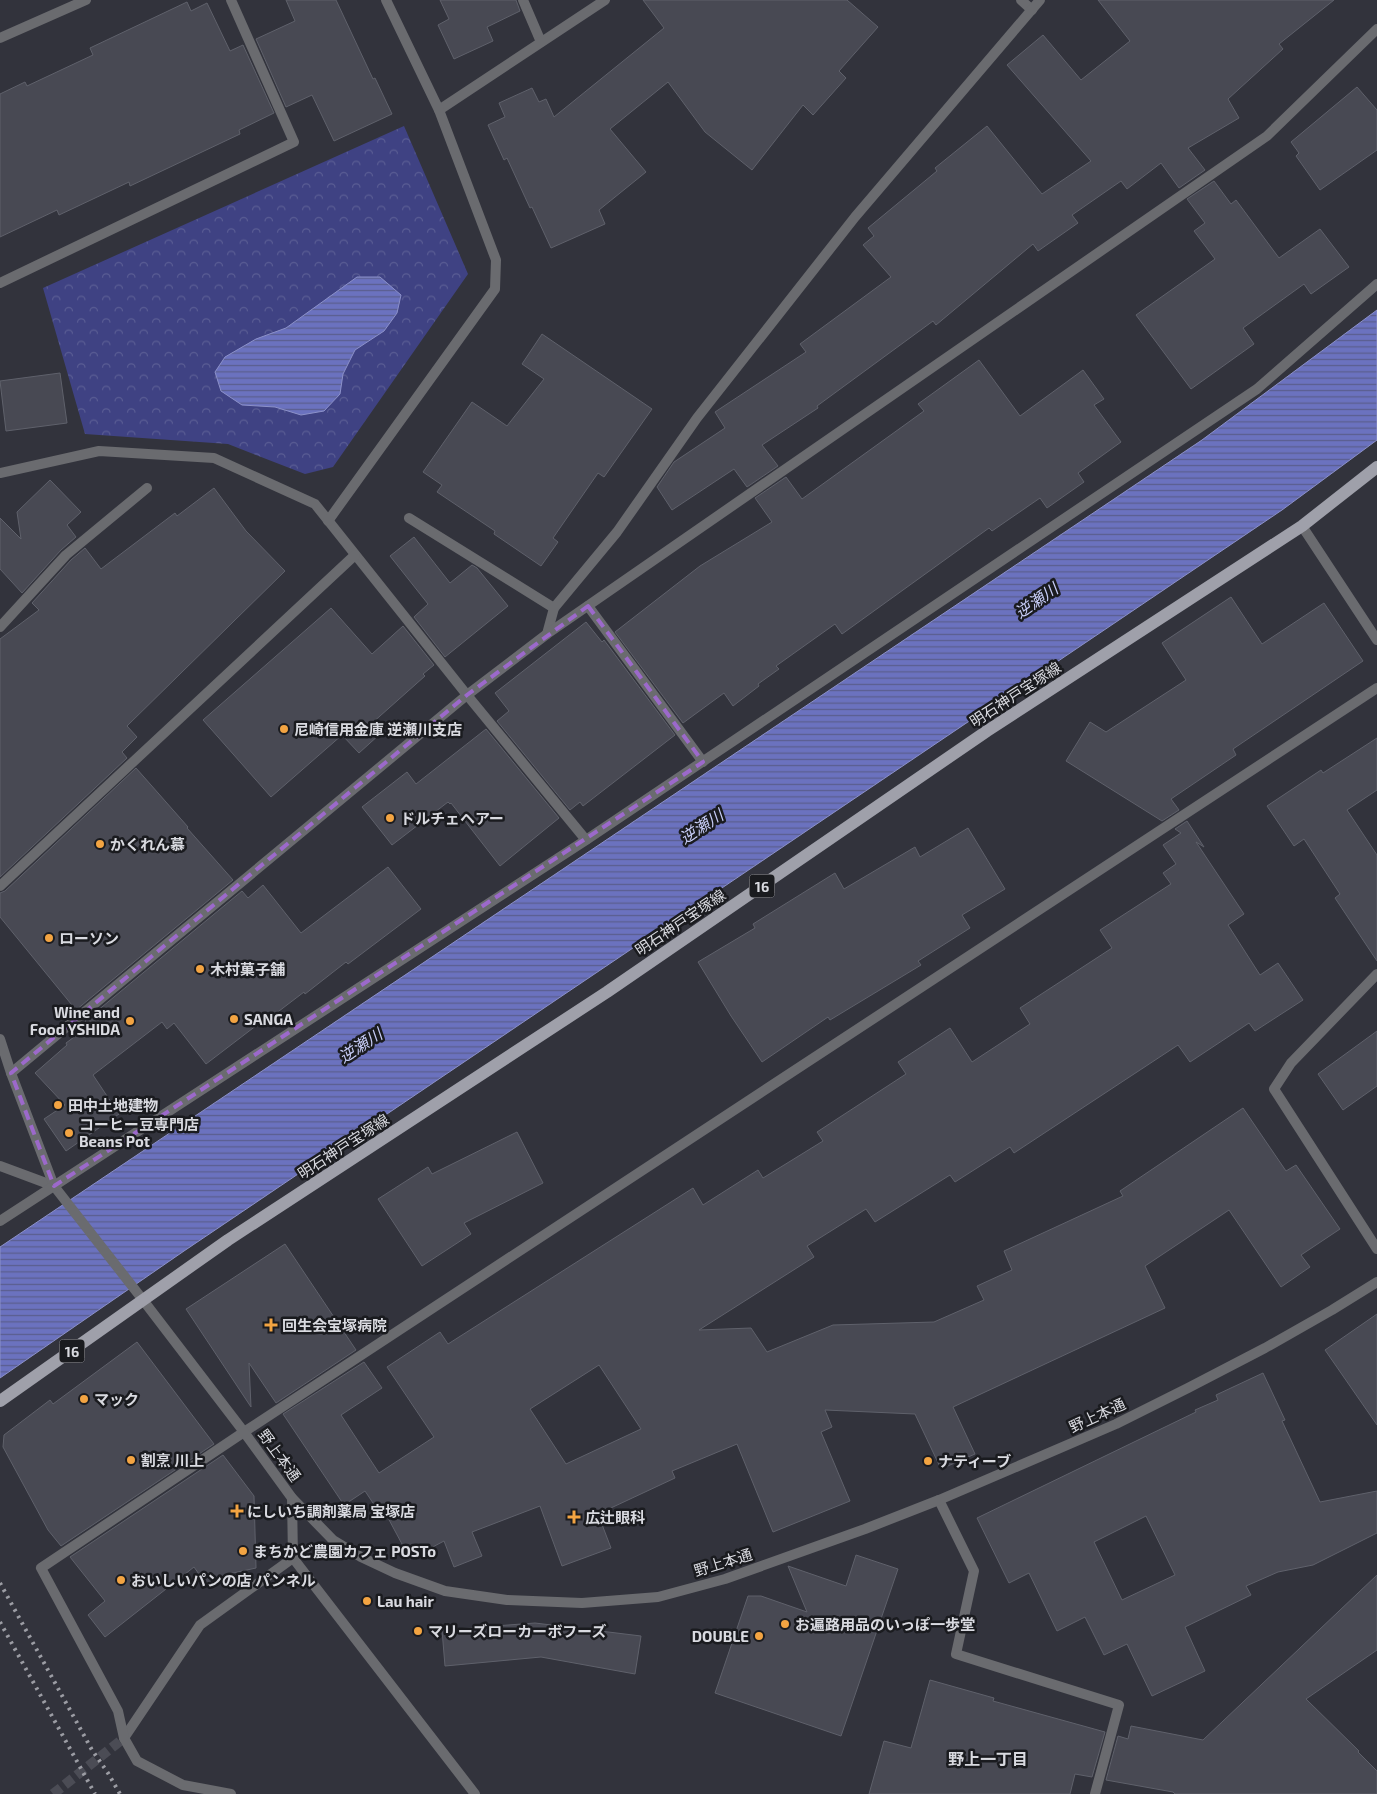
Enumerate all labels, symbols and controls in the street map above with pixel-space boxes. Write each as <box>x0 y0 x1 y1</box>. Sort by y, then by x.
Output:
water label: 逆瀬川 <box>1011 577 1063 622</box>
street label: 明石神戸宝塚線 <box>966 658 1064 730</box>
place label: 尼崎信用金庫 逆瀬川支店 <box>294 720 462 738</box>
marker: 尼崎信用金庫 逆瀬川支店 <box>278 723 290 735</box>
water label: 逆瀬川 <box>676 804 728 847</box>
place label: ドルチェヘアー <box>400 809 504 827</box>
marker: ドルチェヘアー <box>384 812 396 824</box>
place label: かくれん慕 <box>110 835 185 853</box>
marker: かくれん慕 <box>94 838 106 850</box>
road number: 16 <box>750 874 774 898</box>
street label: 明石神戸宝塚線 <box>631 885 729 959</box>
place label: ローソン <box>59 929 119 947</box>
marker: ローソン <box>43 932 55 944</box>
place label: 木村菓子舗 <box>210 960 285 978</box>
marker: 木村菓子舗 <box>194 963 206 975</box>
place label: Wine and Food YSHIDA <box>30 1003 120 1038</box>
place label: SANGA <box>244 1010 293 1028</box>
marker: SANGA <box>228 1013 240 1025</box>
marker: Wine and Food YSHIDA <box>124 1015 136 1027</box>
water label: 逆瀬川 <box>335 1023 387 1066</box>
place label: 田中土地建物 <box>68 1096 158 1114</box>
marker: 田中土地建物 <box>52 1099 64 1111</box>
street label: 明石神戸宝塚線 <box>294 1110 392 1182</box>
place label: コーヒー豆専門店 Beans Pot <box>79 1115 199 1150</box>
marker: コーヒー豆専門店 Beans Pot <box>63 1127 75 1139</box>
place label: 回生会宝塚病院 <box>282 1316 387 1334</box>
marker: 回生会宝塚病院 <box>264 1318 278 1332</box>
road number: 16 <box>60 1340 84 1362</box>
place label: マック <box>94 1390 139 1408</box>
marker: マック <box>78 1393 90 1405</box>
street label: 野上本通 <box>1066 1394 1128 1436</box>
street label: 野上本通 <box>255 1425 305 1485</box>
place label: 割烹 川上 <box>141 1451 204 1469</box>
place label: ナティーブ <box>938 1452 1011 1470</box>
marker: 割烹 川上 <box>125 1454 137 1466</box>
marker: ナティーブ <box>922 1455 934 1467</box>
place label: にしいち調剤薬局 宝塚店 <box>247 1502 415 1520</box>
marker: にしいち調剤薬局 宝塚店 <box>231 1505 243 1517</box>
place label: 広辻眼科 <box>585 1508 645 1526</box>
marker: 広辻眼科 <box>567 1510 581 1524</box>
place label: まちかど農園カフェ POSTo <box>253 1542 436 1560</box>
marker: まちかど農園カフェ POSTo <box>237 1545 249 1557</box>
street label: 野上本通 <box>692 1545 754 1579</box>
place label: おいしいパンの店 パンネル <box>131 1571 315 1589</box>
marker: おいしいパンの店 パンネル <box>115 1574 127 1586</box>
place label: Lau hair <box>377 1592 434 1610</box>
marker: Lau hair <box>361 1595 373 1607</box>
place label: お遍路用品のいっぽ一歩堂 <box>795 1615 975 1633</box>
marker: お遍路用品のいっぽ一歩堂 <box>779 1618 791 1630</box>
place label: マリーズローカーボフーズ <box>428 1622 607 1640</box>
marker: マリーズローカーボフーズ <box>412 1625 424 1637</box>
place label: DOUBLE <box>692 1627 749 1645</box>
marker: DOUBLE <box>753 1630 765 1642</box>
district label: 野上一丁目 <box>948 1749 1028 1768</box>

